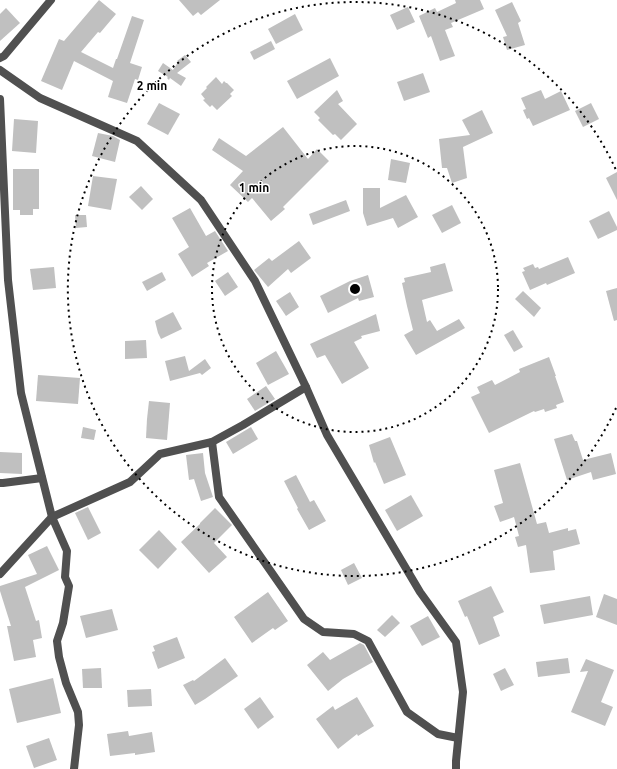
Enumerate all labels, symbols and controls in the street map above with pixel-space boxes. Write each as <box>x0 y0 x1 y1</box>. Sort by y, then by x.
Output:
text: 2 min <box>137 79 167 92</box>
text: 1 min <box>239 181 269 194</box>
centre of rings <box>348 282 362 296</box>

